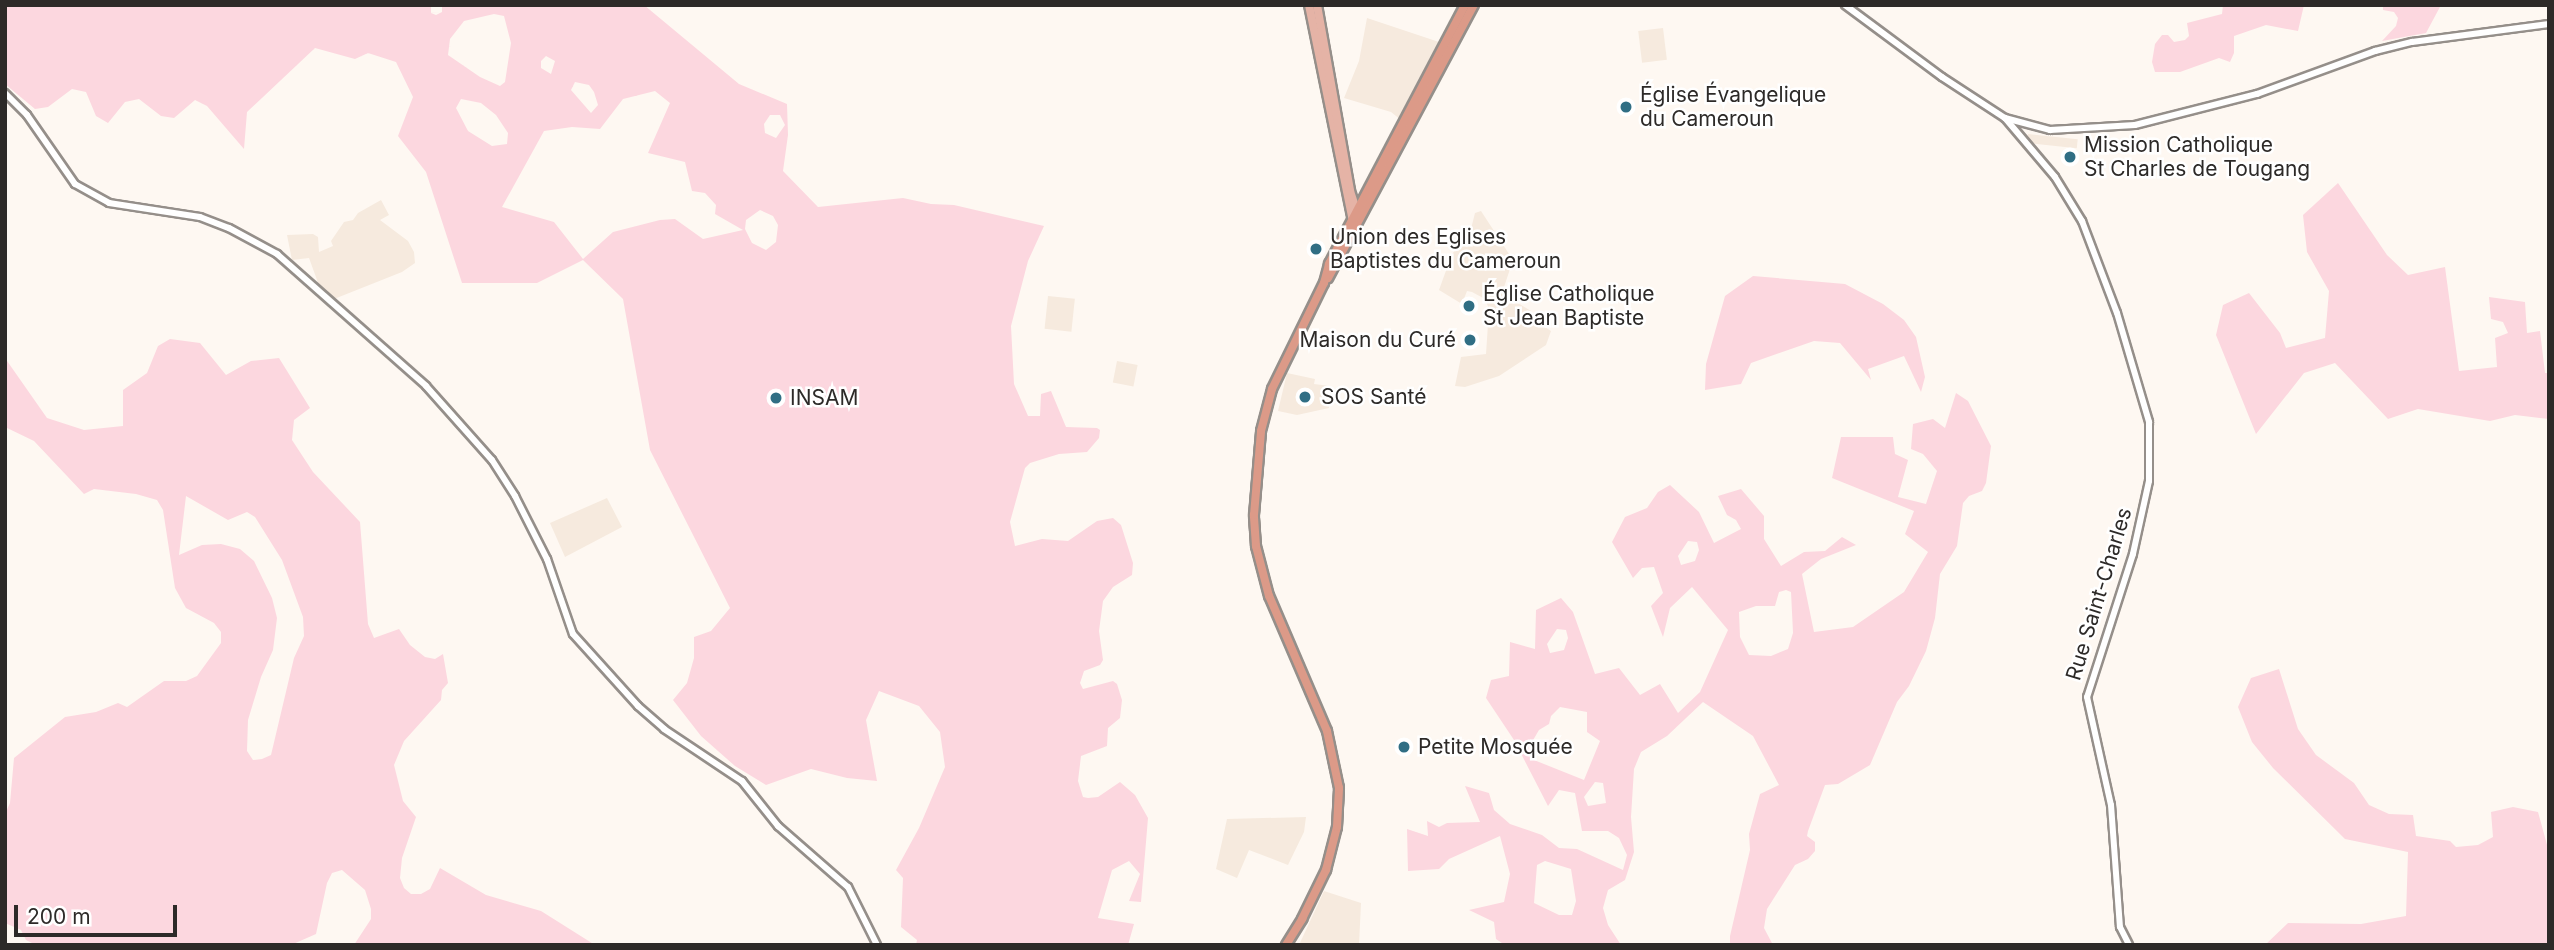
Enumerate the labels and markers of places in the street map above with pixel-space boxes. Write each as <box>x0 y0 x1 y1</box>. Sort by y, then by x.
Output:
place label: Église Évangelique du Cameroun <box>1640 82 1826 132</box>
marker: Église Évangelique du Cameroun <box>1618 99 1634 115</box>
place label: Mission Catholique St Charles de Tougang <box>2084 132 2310 182</box>
marker: Mission Catholique St Charles de Tougang <box>2062 149 2078 165</box>
place label: Union des Eglises Baptistes du Cameroun <box>1330 224 1561 274</box>
marker: Union des Eglises Baptistes du Cameroun <box>1308 241 1324 257</box>
place label: Église Catholique St Jean Baptiste <box>1483 281 1655 331</box>
marker: Église Catholique St Jean Baptiste <box>1461 298 1477 314</box>
place label: Maison du Curé <box>1299 327 1456 353</box>
marker: Maison du Curé <box>1462 332 1478 348</box>
place label: SOS Santé <box>1321 384 1426 410</box>
place label: INSAM <box>790 385 858 411</box>
marker: SOS Santé <box>1295 387 1315 407</box>
marker: INSAM <box>768 390 784 406</box>
place label: Petite Mosquée <box>1418 734 1573 760</box>
marker: Petite Mosquée <box>1396 739 1412 755</box>

